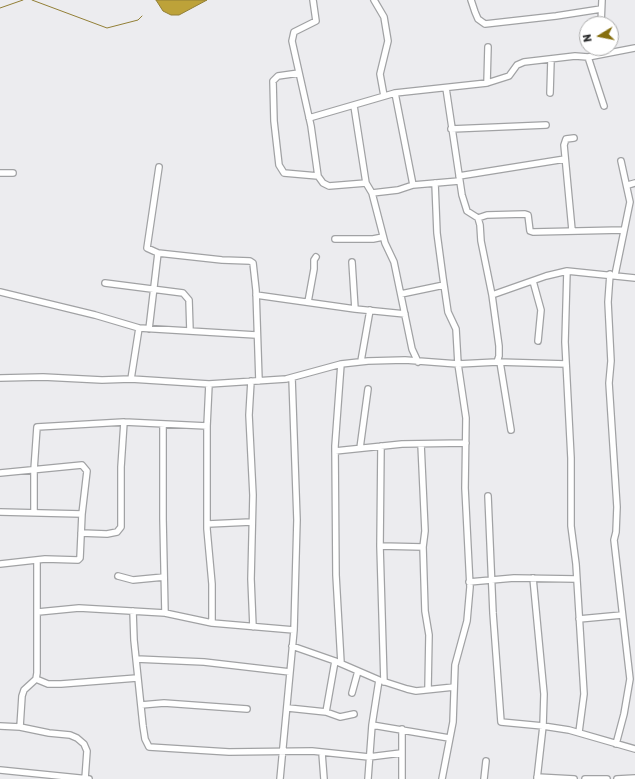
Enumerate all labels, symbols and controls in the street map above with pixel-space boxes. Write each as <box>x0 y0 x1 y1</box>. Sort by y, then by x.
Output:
north arrow <box>579 16 619 56</box>
text: N <box>581 33 595 43</box>

